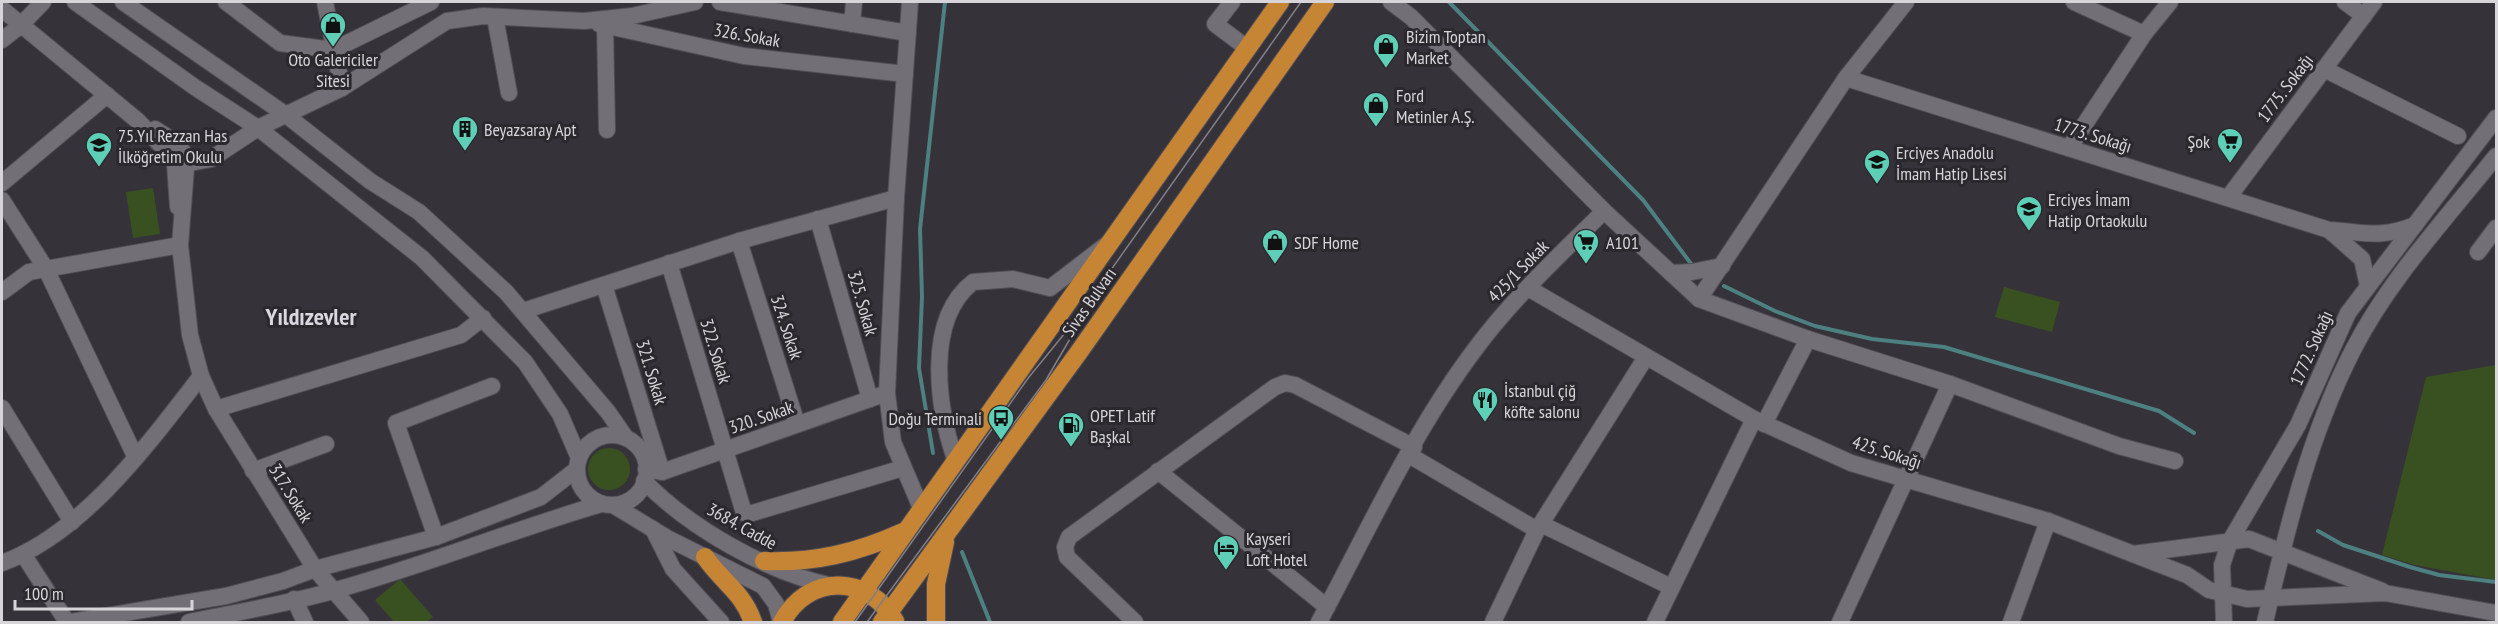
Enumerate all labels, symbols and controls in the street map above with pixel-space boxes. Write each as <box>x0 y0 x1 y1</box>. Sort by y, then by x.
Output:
shop icon: Oto Galericiler Sitesi <box>318 10 348 48</box>
street label: 326. Sokak <box>712 18 782 52</box>
place label: Bizim Toptan Market <box>1406 25 1486 69</box>
shop icon: Bizim Toptan Market <box>1371 31 1401 69</box>
place label: Oto Galericiler Sitesi <box>288 48 378 92</box>
street label: 1775. Sokağı <box>2252 49 2318 127</box>
place label: Ford Metinler A.Ş. <box>1396 84 1475 128</box>
shop icon: Ford Metinler A.Ş. <box>1361 90 1391 128</box>
street label: 1773. Sokağı <box>2052 112 2134 158</box>
building icon: Beyazsaray Apt <box>450 114 480 152</box>
place label: Beyazsaray Apt <box>484 118 576 141</box>
place label: 75.Yıl Rezzan Has İlköğretim Okulu <box>118 124 227 168</box>
supermarket icon: Şok <box>2215 126 2245 164</box>
school or university icon: 75.Yıl Rezzan Has İlköğretim Okulu <box>84 130 114 168</box>
place label: Şok <box>2188 130 2210 153</box>
place label: Erciyes Anadolu İmam Hatip Lisesi <box>1896 141 2007 185</box>
school or university icon: Erciyes Anadolu İmam Hatip Lisesi <box>1862 147 1892 185</box>
place label: Erciyes İmam Hatip Ortaokulu <box>2048 188 2147 232</box>
school or university icon: Erciyes İmam Hatip Ortaokulu <box>2014 194 2044 232</box>
shop icon: SDF Home <box>1260 227 1290 265</box>
supermarket icon: A101 <box>1571 227 1601 265</box>
place label: SDF Home <box>1294 231 1359 254</box>
place label: A101 <box>1606 231 1639 254</box>
street label: 425/1 Sokak <box>1483 235 1553 307</box>
street label: Sivas Bulvarı <box>1057 263 1121 341</box>
street label: 325. Sokak <box>843 268 883 338</box>
street label: 324. Sokak <box>766 292 808 362</box>
district label: Yıldızevler <box>265 301 357 332</box>
street label: 1772. Sokağı <box>2284 307 2338 389</box>
street label: 322. Sokak <box>695 316 737 386</box>
street label: 321. Sokak <box>631 337 673 407</box>
place label: İstanbul çiğ köfte salonu <box>1504 379 1580 423</box>
restaurant icon: İstanbul çiğ köfte salonu <box>1470 385 1500 423</box>
street label: 320. Sokak <box>726 395 796 439</box>
bus stop icon: Doğu Terminali <box>986 403 1016 441</box>
place label: OPET Latif Başkal <box>1090 404 1156 448</box>
place label: Doğu Terminali <box>888 407 982 430</box>
fuel station icon: OPET Latif Başkal <box>1056 410 1086 448</box>
street label: 425. Sokağı <box>1849 430 1925 474</box>
street label: 317. Sokak <box>264 459 318 527</box>
street label: 3684. Cadde <box>703 497 781 555</box>
place label: Kayseri Loft Hotel <box>1246 527 1308 571</box>
hotel icon: Kayseri Loft Hotel <box>1211 533 1241 571</box>
scale bar <box>15 573 192 611</box>
text: 100 m <box>24 582 64 605</box>

